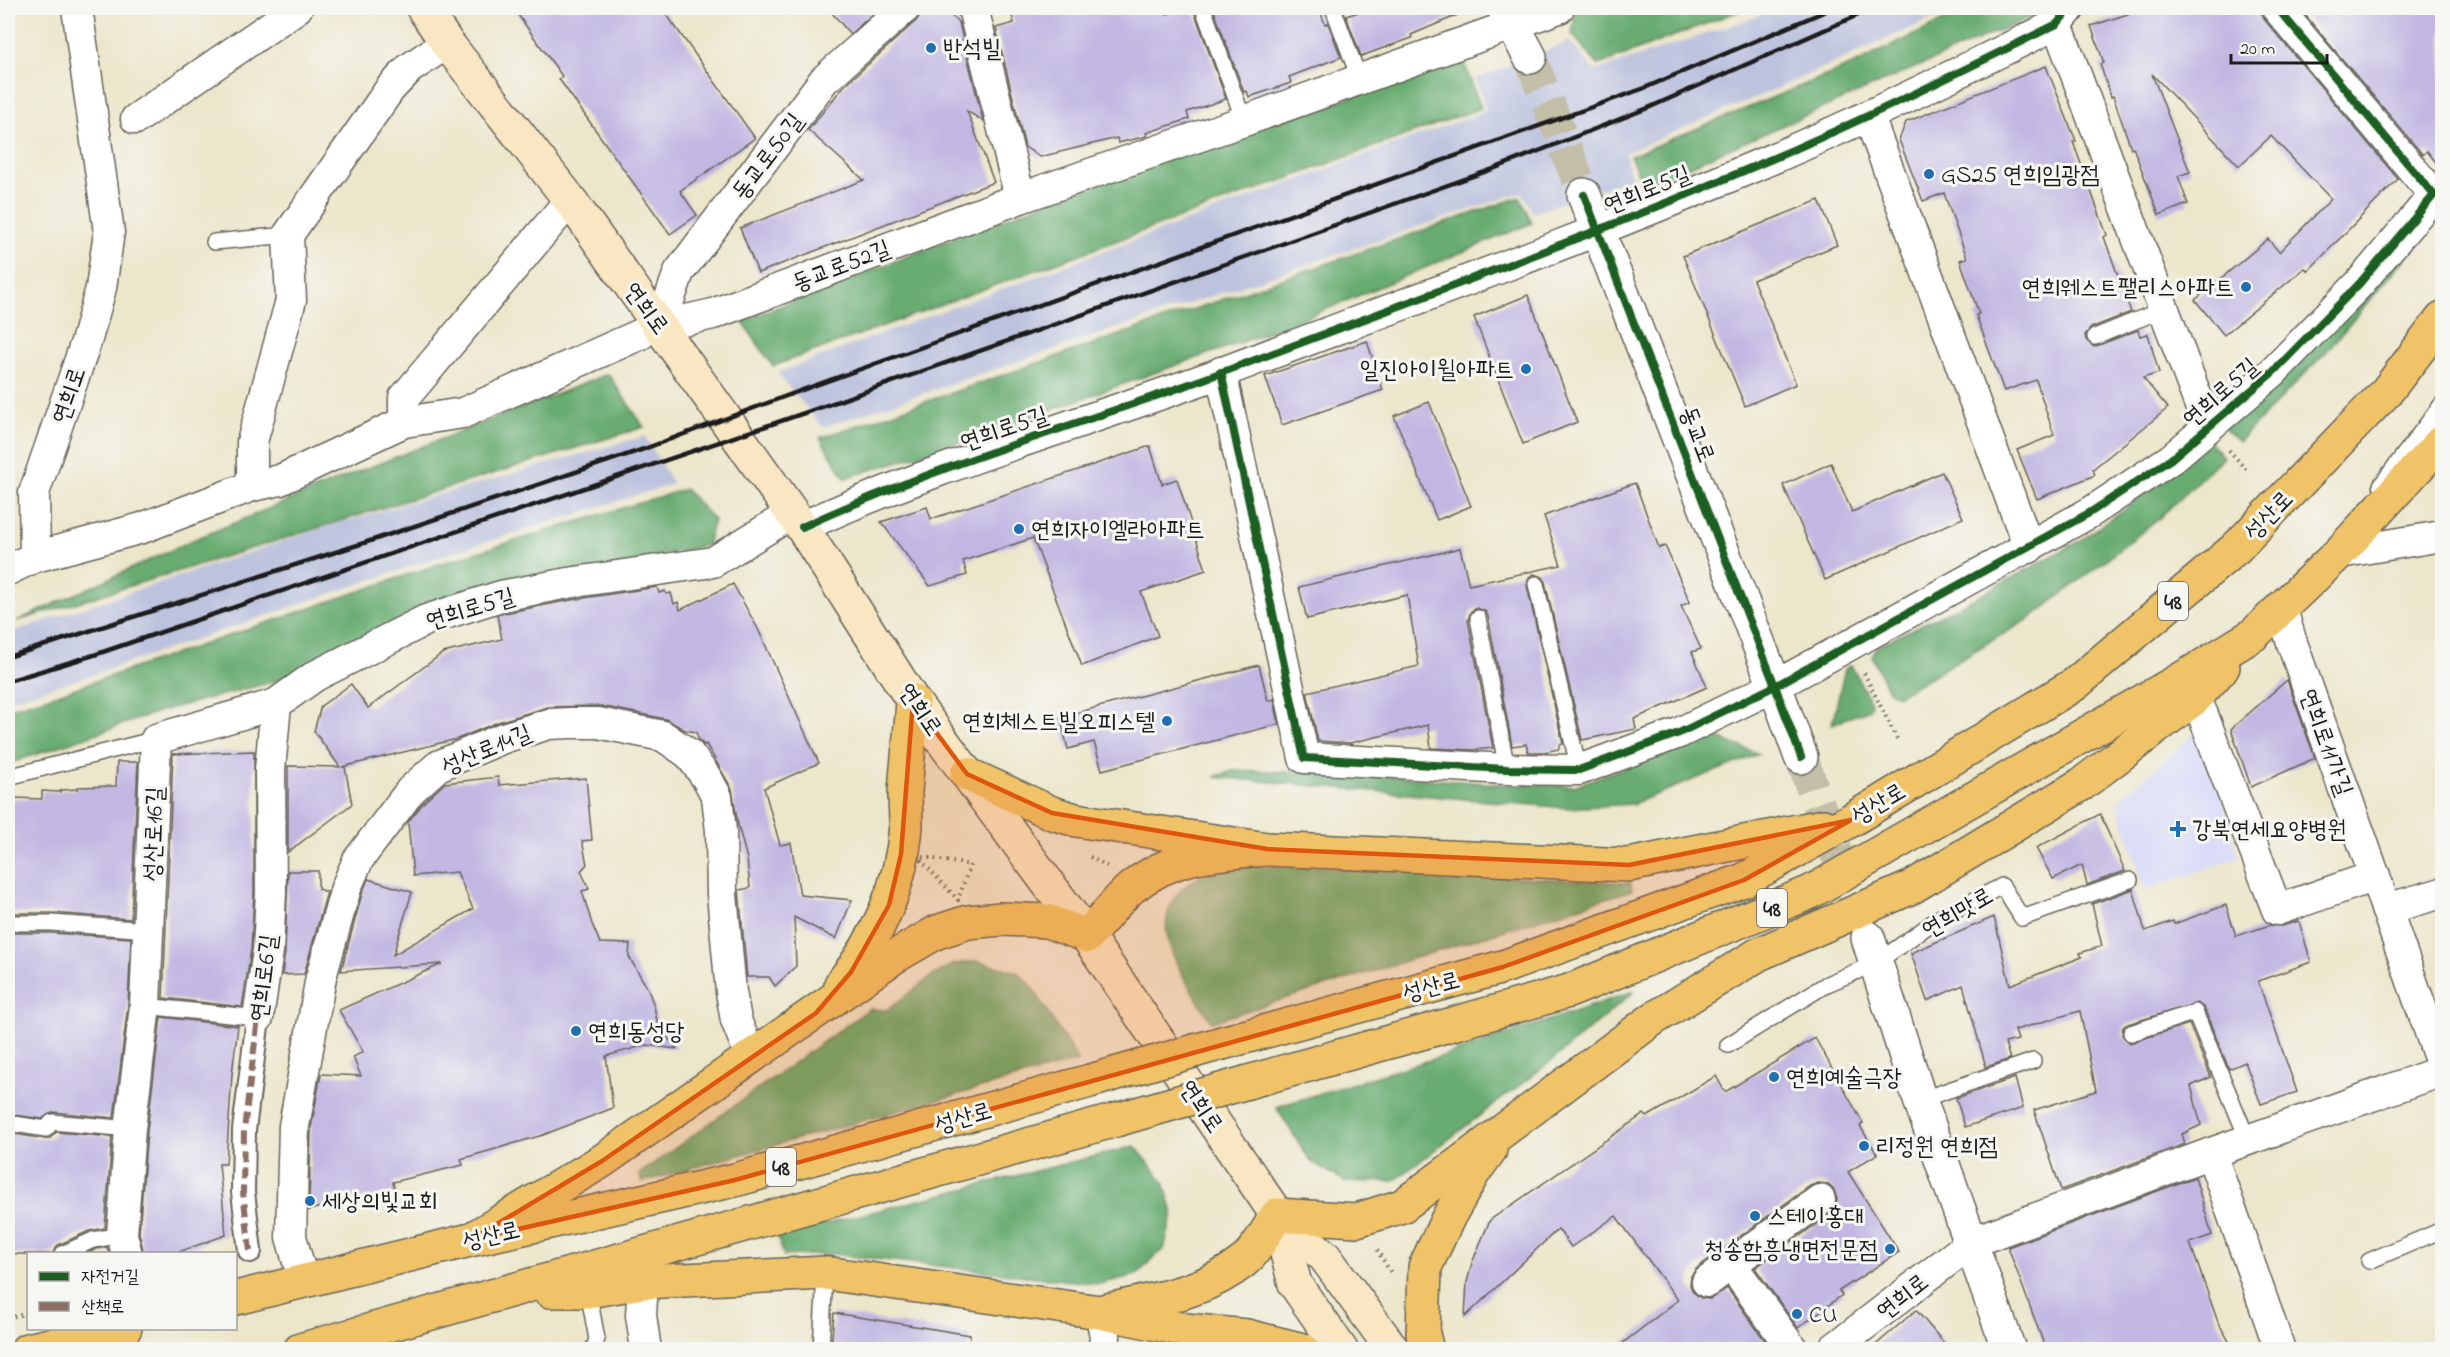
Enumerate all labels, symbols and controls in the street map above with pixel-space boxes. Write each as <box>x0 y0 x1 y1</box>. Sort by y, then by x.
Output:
scale bar <box>2231 27 2327 65</box>
place label: 반석빌 <box>943 33 1002 68</box>
text: 20 m <box>2240 37 2275 63</box>
marker: 반석빌 <box>924 41 938 55</box>
street label: 동교로50길 <box>725 106 813 209</box>
street label: 연희로5길 <box>1599 158 1697 225</box>
place label: GS25 연희임광점 <box>1941 159 2100 194</box>
marker: GS25 연희임광점 <box>1922 167 1936 181</box>
street label: 동교로52길 <box>788 233 896 302</box>
place label: 연희웨스트팰리스아파트 <box>2022 272 2234 307</box>
street label: 연희로 <box>614 276 676 343</box>
marker: 연희웨스트팰리스아파트 <box>2239 280 2253 294</box>
street label: 연희로5길 <box>2176 351 2267 437</box>
place label: 일진아이윌아파트 <box>1360 354 1514 389</box>
marker: 일진아이윌아파트 <box>1519 362 1533 376</box>
street label: 연희로 <box>44 363 96 429</box>
street label: 연희로5길 <box>956 399 1054 462</box>
street label: 동교로 <box>1669 402 1722 468</box>
street label: 성산로 <box>2237 484 2303 550</box>
place label: 연희자이엘라아파트 <box>1031 514 1205 549</box>
marker: 연희자이엘라아파트 <box>1012 522 1026 536</box>
street label: 연희로5길 <box>422 580 519 640</box>
road number: 48 <box>2158 582 2188 620</box>
street label: 연희로 <box>888 677 950 744</box>
street label: 연희로11가길 <box>2289 684 2360 801</box>
place label: 연희체스트빌오피스텔 <box>962 706 1155 741</box>
marker: 연희체스트빌오피스텔 <box>1160 714 1174 728</box>
street label: 성산로14길 <box>437 717 537 786</box>
street label: 성산로 <box>1845 775 1913 835</box>
street label: 성산로16길 <box>136 786 175 882</box>
place label: 강북연세요양병원 <box>2192 814 2347 849</box>
marker: 강북연세요양병원 <box>2169 820 2187 838</box>
street label: 연희맛로 <box>1916 880 2000 949</box>
road number: 48 <box>1757 889 1787 927</box>
street label: 연희로6길 <box>243 933 288 1024</box>
street label: 성산로 <box>1399 964 1464 1013</box>
place label: 연희동성당 <box>588 1016 685 1051</box>
marker: 연희동성당 <box>569 1024 583 1038</box>
place label: 연희예술극장 <box>1786 1062 1902 1097</box>
marker: 연희예술극장 <box>1767 1070 1781 1084</box>
street label: 연희로 <box>1169 1074 1231 1141</box>
street label: 성산로 <box>931 1095 996 1144</box>
place label: 리정원 연희점 <box>1876 1131 1998 1166</box>
marker: 리정원 연희점 <box>1857 1139 1871 1153</box>
road number: 48 <box>766 1148 796 1186</box>
place label: 세상의빛교회 <box>322 1186 438 1221</box>
marker: 세상의빛교회 <box>303 1194 317 1208</box>
place label: 스테이홍대 <box>1767 1201 1864 1236</box>
marker: 스테이홍대 <box>1748 1209 1762 1223</box>
street label: 성산로 <box>459 1214 524 1261</box>
place label: 청송함흥냉면전문점 <box>1704 1234 1878 1269</box>
marker: 청송함흥냉면전문점 <box>1883 1242 1897 1256</box>
legend <box>27 1252 237 1330</box>
text: 자전거길 <box>81 1265 139 1291</box>
street label: 연희로 <box>1870 1266 1937 1330</box>
text: 산책로 <box>81 1295 124 1321</box>
place label: CU <box>1809 1299 1837 1334</box>
marker: CU <box>1790 1307 1804 1321</box>

